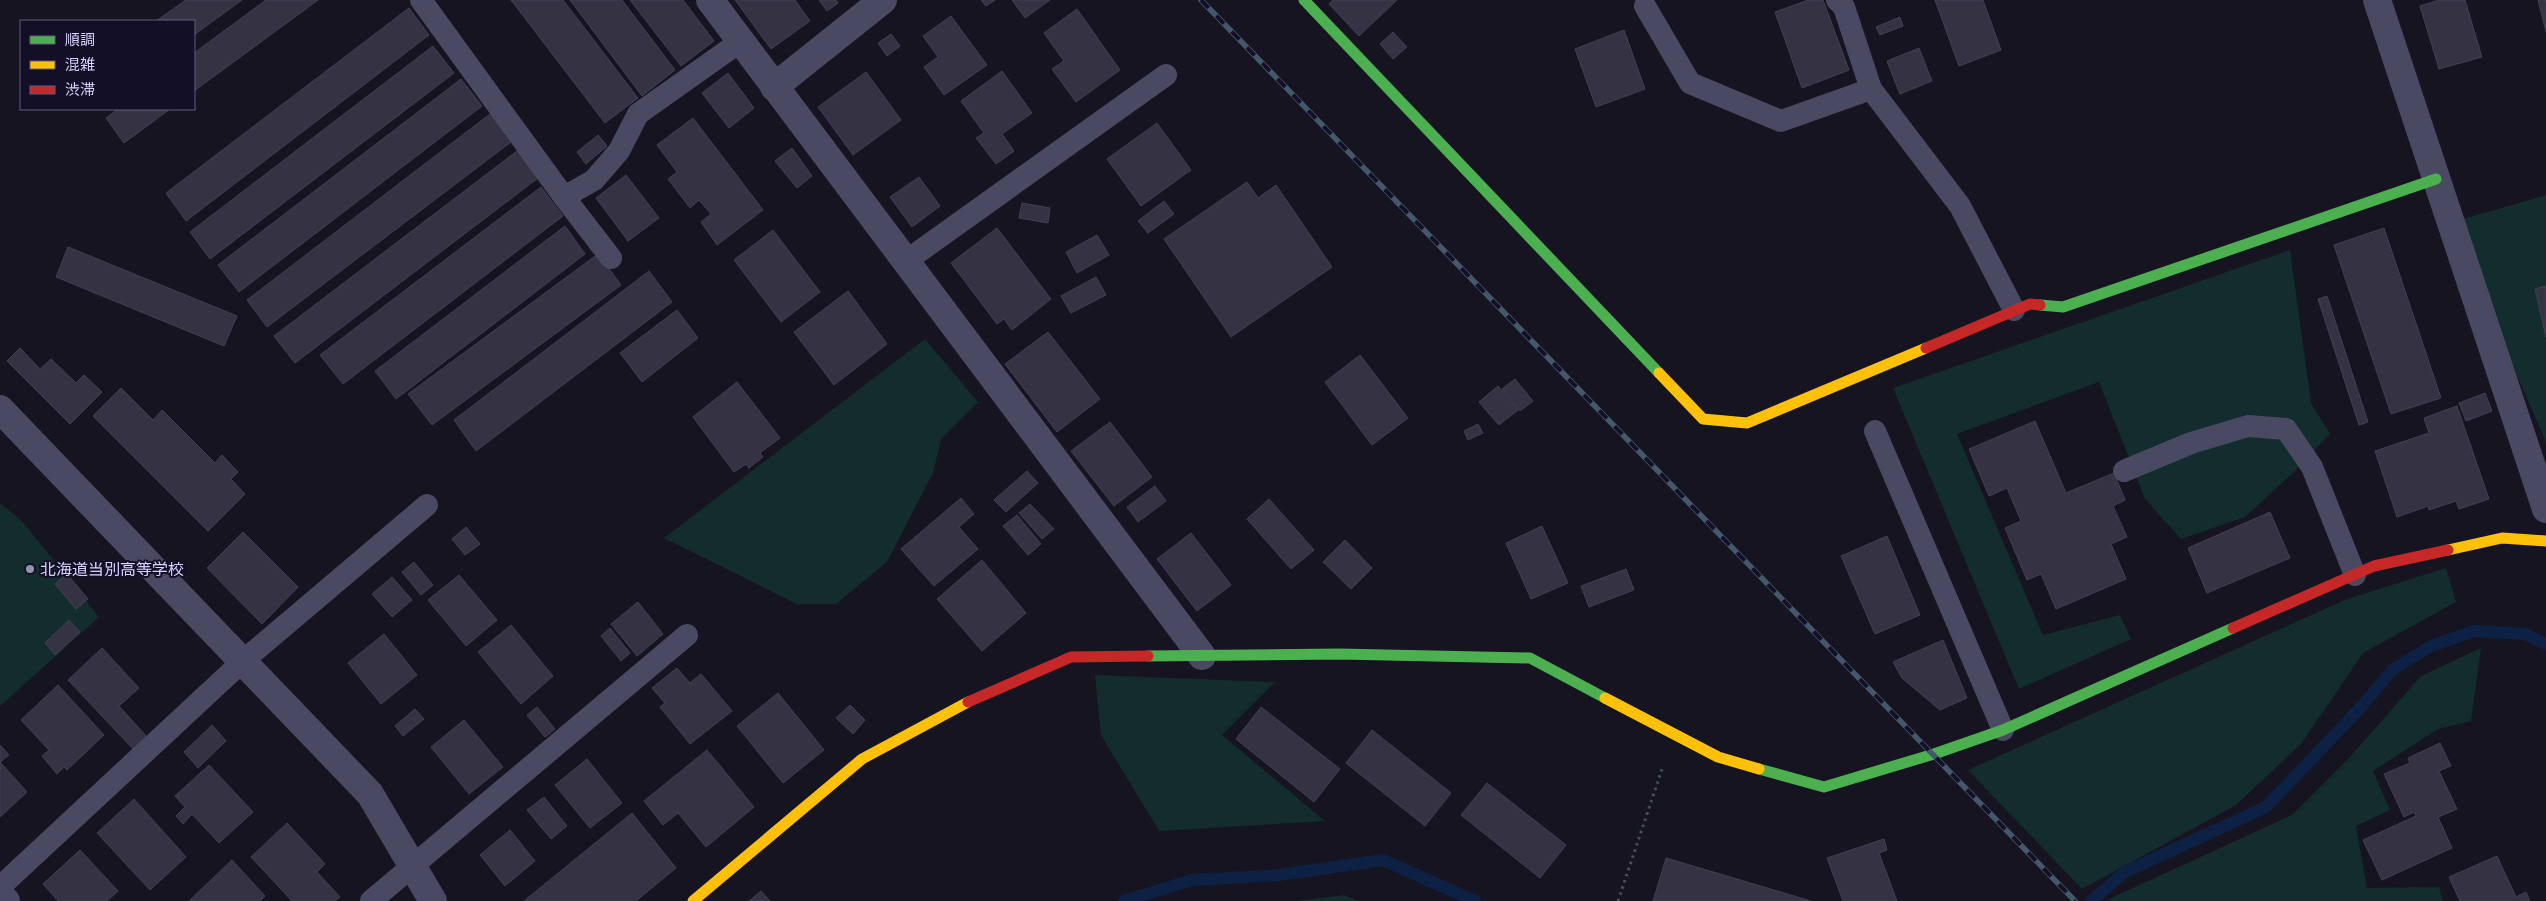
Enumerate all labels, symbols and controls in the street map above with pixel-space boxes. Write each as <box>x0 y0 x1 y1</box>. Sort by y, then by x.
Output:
legend <box>20 20 195 110</box>
text: 順調 <box>65 31 95 49</box>
text: 混雑 <box>65 56 95 74</box>
text: 渋滞 <box>65 81 95 99</box>
place label: 北海道当別高等学校 <box>40 560 184 579</box>
marker: 北海道当別高等学校 <box>24 563 36 575</box>

